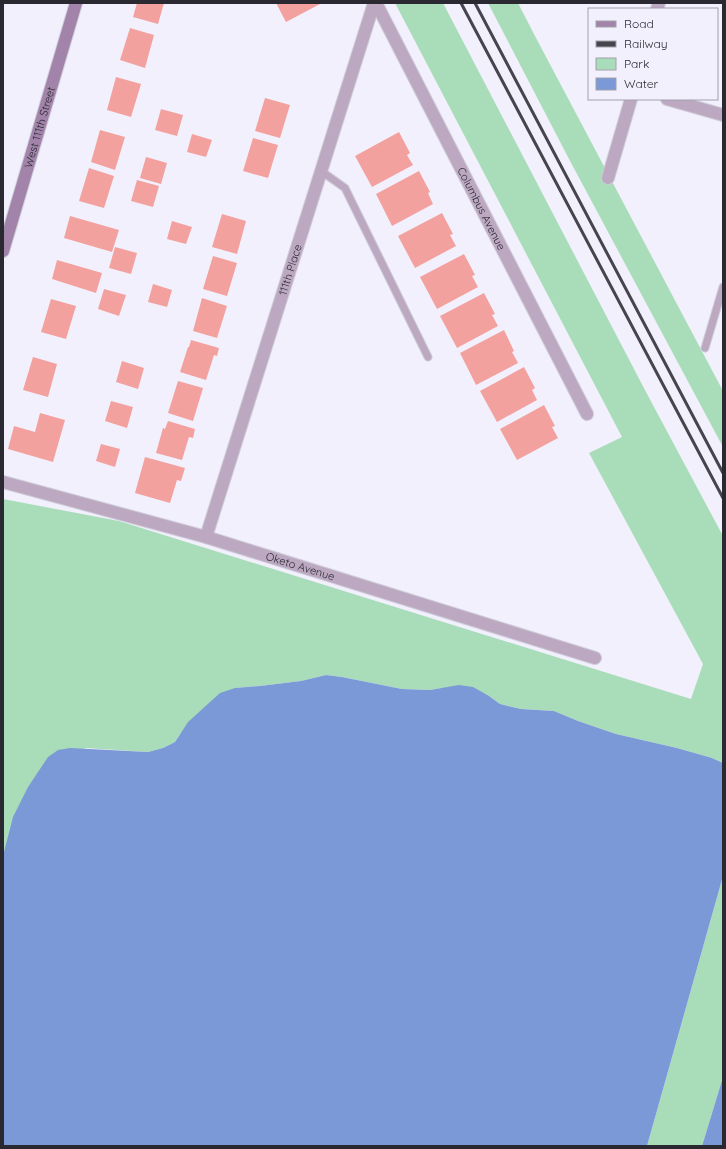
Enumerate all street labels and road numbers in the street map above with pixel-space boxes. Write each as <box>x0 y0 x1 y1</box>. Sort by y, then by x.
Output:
street label: West 111th Street <box>21 85 58 169</box>
street label: Columbus Avenue <box>454 165 509 252</box>
street label: 111th Place <box>275 243 305 297</box>
street label: Oketo Avenue <box>264 549 336 584</box>

